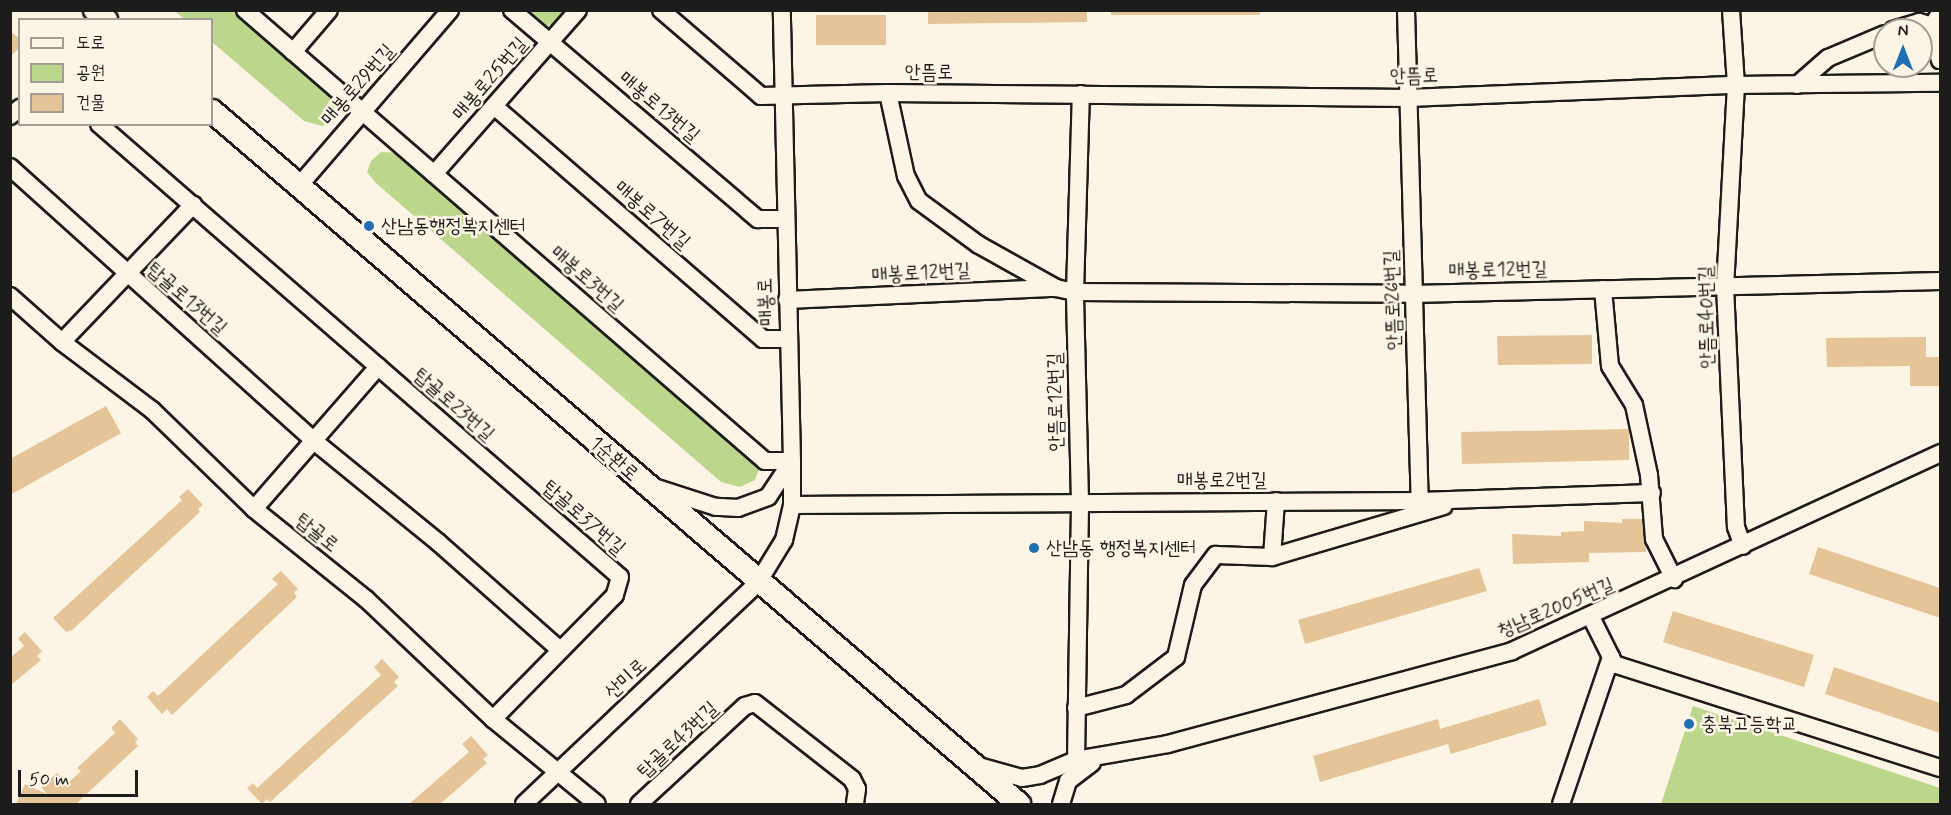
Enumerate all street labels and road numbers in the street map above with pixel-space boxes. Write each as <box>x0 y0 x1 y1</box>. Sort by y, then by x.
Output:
street label: 매봉로25번길 <box>447 33 533 125</box>
street label: 매봉로29번길 <box>316 39 400 131</box>
street label: 안뜸로 <box>905 60 953 84</box>
street label: 안뜸로 <box>1390 64 1438 88</box>
street label: 매봉로13번길 <box>614 66 704 148</box>
street label: 매봉로7번길 <box>609 176 695 254</box>
street label: 매봉로3번길 <box>545 241 629 317</box>
street label: 안뜸로26번길 <box>1379 249 1407 351</box>
street label: 매봉로12번길 <box>1448 257 1548 283</box>
street label: 탑골로13번길 <box>142 258 232 340</box>
street label: 매봉로12번길 <box>871 258 971 288</box>
street label: 안뜸로40번길 <box>1694 265 1720 369</box>
street label: 매봉로 <box>753 277 779 327</box>
street label: 안뜸로12번길 <box>1043 352 1069 452</box>
street label: 탑골로23번길 <box>409 363 499 447</box>
street label: 1순환로 <box>585 431 643 487</box>
street label: 매봉로2번길 <box>1177 468 1267 492</box>
street label: 탑골로37번길 <box>538 476 630 560</box>
street label: 탑골로 <box>291 508 343 558</box>
street label: 청남로2005번길 <box>1494 573 1618 643</box>
street label: 산미로 <box>600 654 652 704</box>
street label: 탑골로43번길 <box>633 697 723 783</box>

